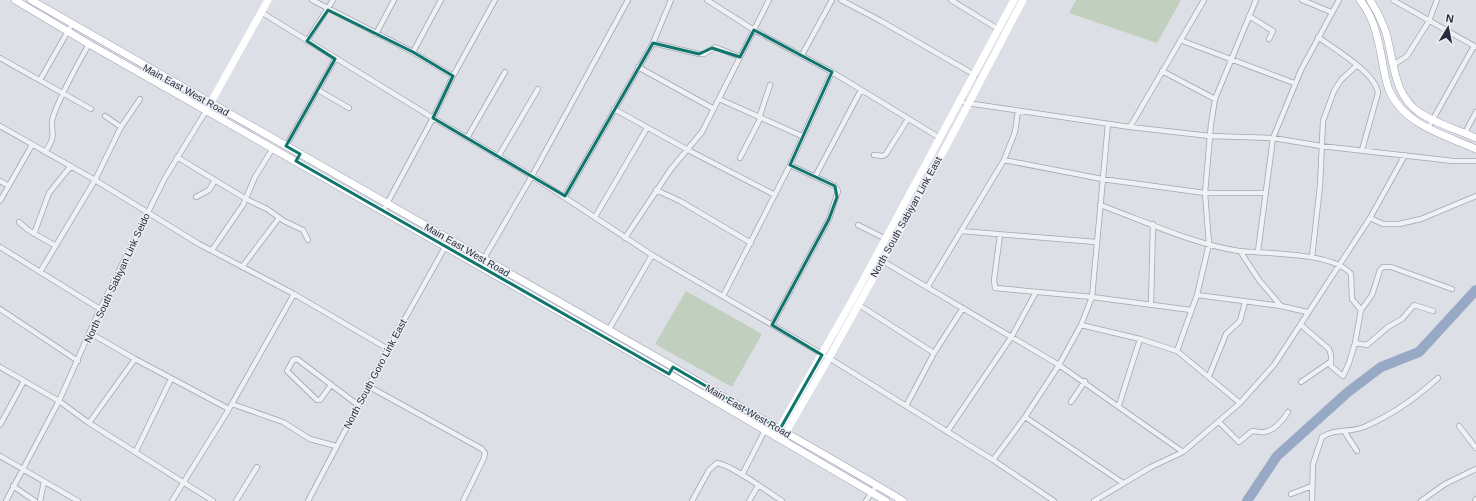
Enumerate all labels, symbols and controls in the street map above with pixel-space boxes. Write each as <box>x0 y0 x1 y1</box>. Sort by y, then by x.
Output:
north arrow <box>1428 8 1468 48</box>
text: N <box>1445 12 1455 25</box>
street label: Main East West Road <box>141 62 231 118</box>
street label: North South Sabiyan Link East <box>868 155 944 279</box>
street label: North South Sabiyan Link Seido <box>82 211 152 345</box>
street label: Main East West Road <box>422 221 512 279</box>
street label: North South Goro Link East <box>341 317 409 431</box>
street label: Main East West Road <box>703 382 793 440</box>

